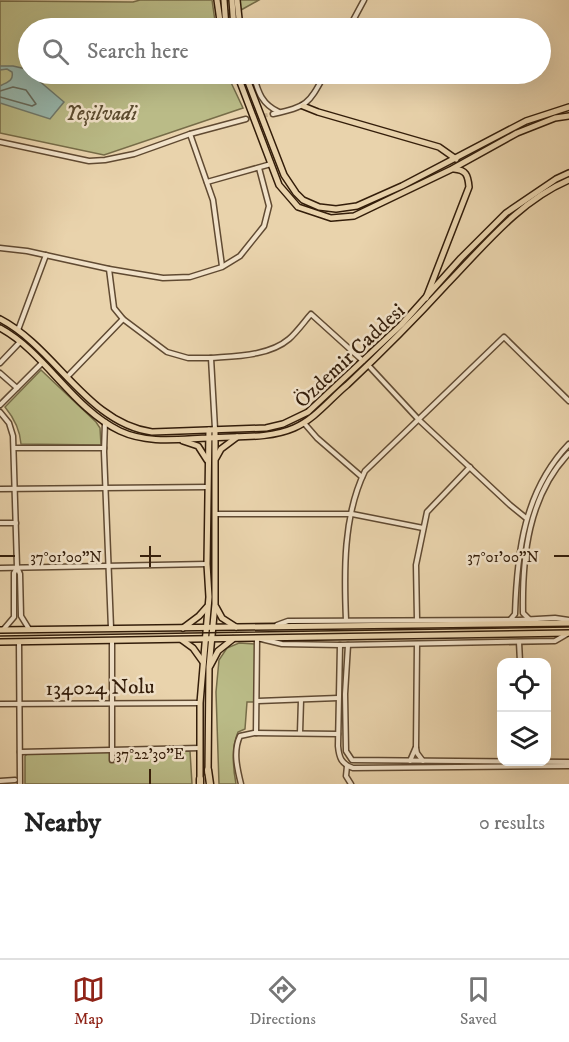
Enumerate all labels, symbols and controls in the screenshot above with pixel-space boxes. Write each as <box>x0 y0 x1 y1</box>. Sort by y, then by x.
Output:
search box <box>18 18 551 84</box>
icon: search <box>39 35 72 68</box>
text: Search here <box>87 38 189 65</box>
park label: Yeşilvadi <box>65 101 138 127</box>
street label: Özdemir Caddesi <box>289 297 411 414</box>
text: 37°01'00"N <box>30 548 102 567</box>
text: 37°01'00"N <box>467 548 539 567</box>
map controls <box>497 658 551 766</box>
button: locate <box>497 658 551 712</box>
street label: 134024 Nolu <box>45 674 155 702</box>
button: layers <box>497 712 551 766</box>
text: 37°22'30"E <box>116 745 185 764</box>
text: Nearby <box>24 807 101 840</box>
text: 0 results <box>479 811 545 836</box>
tab: Map <box>72 973 105 1029</box>
tab: Directions <box>249 973 316 1029</box>
tab: Saved <box>460 973 497 1029</box>

